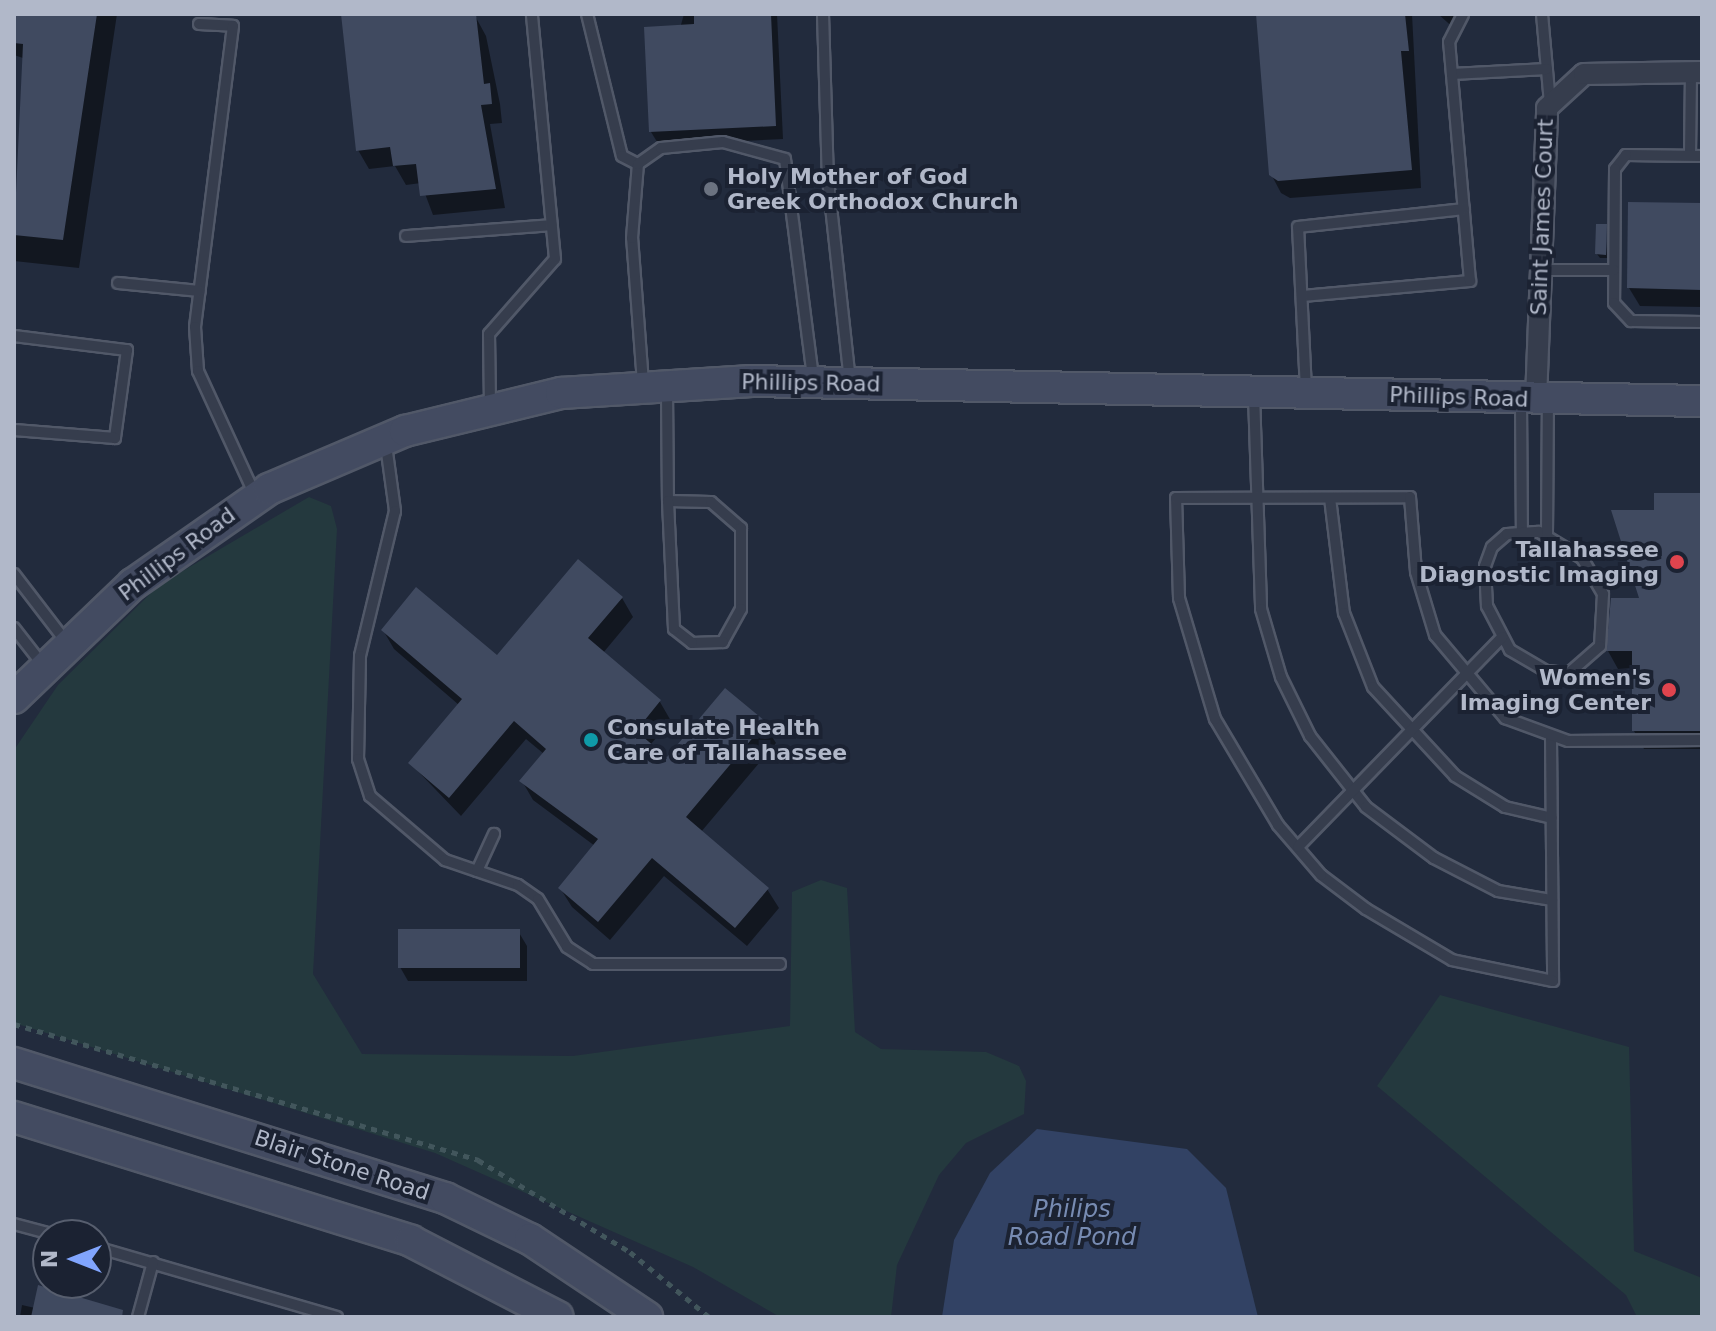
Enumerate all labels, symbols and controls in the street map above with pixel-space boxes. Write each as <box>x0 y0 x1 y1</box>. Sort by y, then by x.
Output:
street label: Saint James Court <box>1525 118 1559 316</box>
place label: Holy Mother of God Greek Orthodox Church <box>727 163 1019 214</box>
marker: Holy Mother of God Greek Orthodox Church <box>702 180 720 198</box>
street label: Phillips Road <box>741 369 881 397</box>
street label: Phillips Road <box>1389 381 1529 413</box>
street label: Phillips Road <box>113 502 241 606</box>
place label: Tallahassee Diagnostic Imaging <box>1419 536 1659 588</box>
marker: Tallahassee Diagnostic Imaging <box>1666 551 1688 573</box>
place label: Women's Imaging Center <box>1460 664 1651 716</box>
marker: Women's Imaging Center <box>1658 679 1680 701</box>
place label: Consulate Health Care of Tallahassee <box>607 714 847 766</box>
marker: Consulate Health Care of Tallahassee <box>582 731 600 749</box>
street label: Blair Stone Road <box>251 1124 433 1206</box>
water label: Philips Road Pond <box>1008 1196 1136 1252</box>
north arrow <box>32 1219 112 1299</box>
text: N <box>37 1250 62 1268</box>

